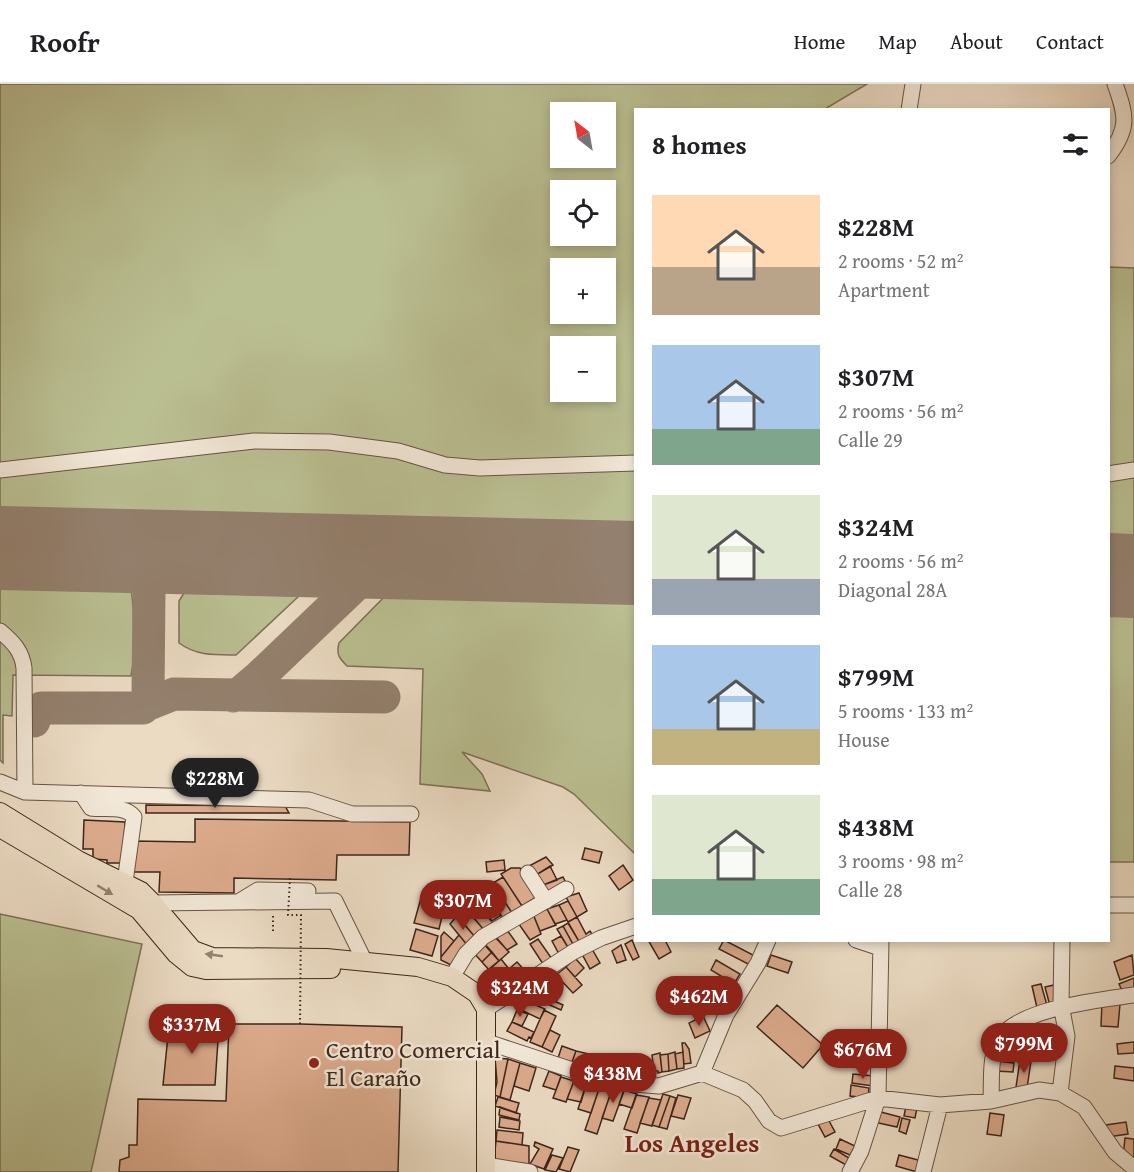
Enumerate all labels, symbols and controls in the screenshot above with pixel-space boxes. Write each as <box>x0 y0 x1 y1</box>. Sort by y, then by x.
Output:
text: Roofr <box>30 21 100 62</box>
text: Home <box>794 26 845 57</box>
text: Map <box>878 26 917 57</box>
text: About <box>950 26 1003 57</box>
text: Contact <box>1036 26 1104 57</box>
north arrow <box>550 102 616 168</box>
map controls <box>550 102 616 402</box>
text: 8 homes <box>652 125 747 164</box>
icon: filters <box>1059 128 1092 161</box>
button: locate <box>550 180 616 246</box>
text: $228M <box>838 207 914 246</box>
icon: home <box>700 219 772 291</box>
text: 2 rooms · 52 m² <box>838 246 964 275</box>
button: + <box>550 258 616 324</box>
text: Apartment <box>838 275 930 304</box>
button: − <box>550 336 616 402</box>
text: $307M <box>838 357 914 396</box>
icon: home <box>700 369 772 441</box>
text: 2 rooms · 56 m² <box>838 396 964 425</box>
text: Calle 29 <box>838 425 903 454</box>
text: $324M <box>838 507 914 546</box>
icon: home <box>700 519 772 591</box>
text: 2 rooms · 56 m² <box>838 546 964 575</box>
text: Diagonal 28A <box>838 575 947 604</box>
text: $799M <box>838 657 914 696</box>
icon: home <box>700 669 772 741</box>
text: 5 rooms · 133 m² <box>838 696 973 725</box>
text: House <box>838 725 890 754</box>
pin: $228M <box>173 758 257 809</box>
text: $228M <box>186 763 244 792</box>
text: $438M <box>838 807 914 846</box>
icon: home <box>700 819 772 891</box>
text: 3 rooms · 98 m² <box>838 846 964 875</box>
text: Calle 28 <box>838 875 903 904</box>
pin: $307M <box>421 880 505 931</box>
one-way arrow <box>97 884 113 895</box>
text: $307M <box>434 885 492 914</box>
one-way arrow <box>204 951 223 960</box>
pin: $324M <box>478 967 562 1018</box>
text: $324M <box>491 972 549 1001</box>
pin: $462M <box>657 976 741 1027</box>
text: $462M <box>670 981 728 1010</box>
pin: $337M <box>150 1004 234 1055</box>
text: $337M <box>163 1009 221 1038</box>
pin: $799M <box>982 1023 1066 1074</box>
text: $799M <box>995 1028 1053 1057</box>
pin: $676M <box>821 1029 905 1080</box>
place label: Centro Comercial El Caraño <box>326 1032 501 1095</box>
text: $676M <box>834 1034 892 1063</box>
pin: $438M <box>571 1053 655 1104</box>
marker: Centro Comercial El Caraño <box>307 1056 321 1070</box>
text: $438M <box>584 1058 642 1087</box>
district label: Los Angeles <box>625 1123 759 1162</box>

